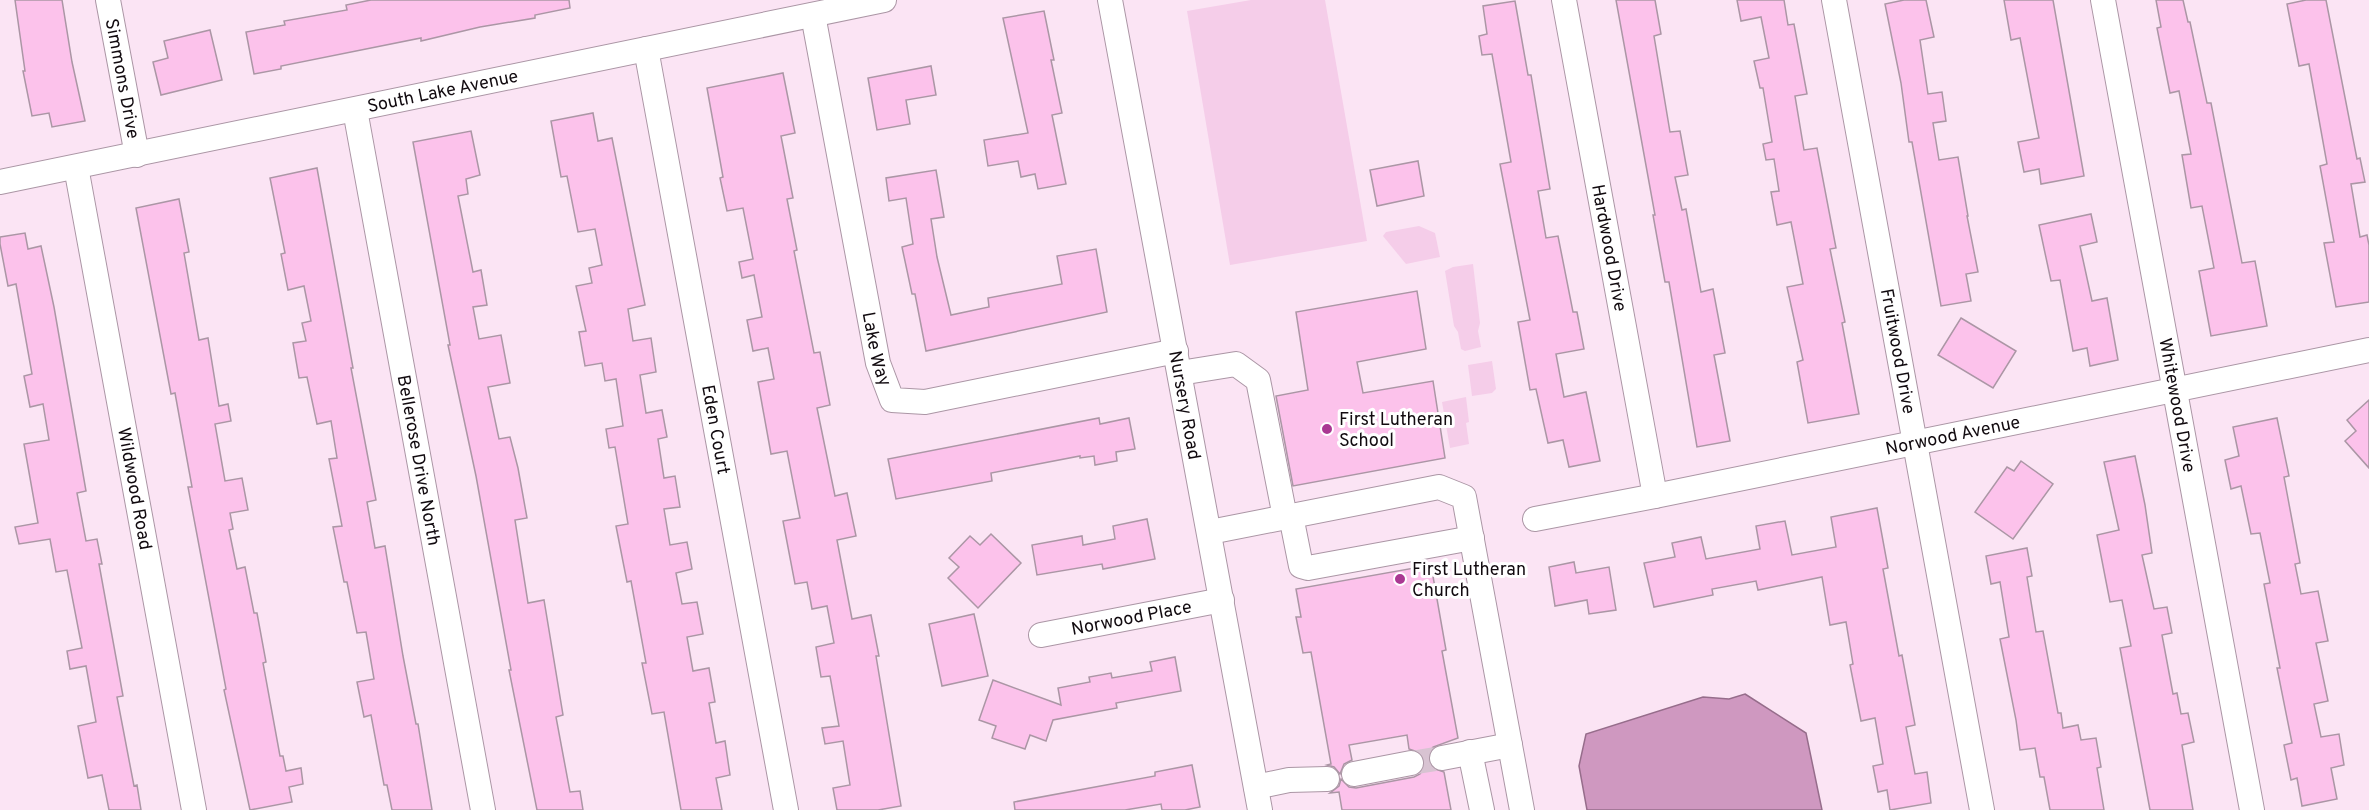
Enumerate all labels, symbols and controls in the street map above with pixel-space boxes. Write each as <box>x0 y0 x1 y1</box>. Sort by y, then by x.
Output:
street label: Simmons Drive <box>99 17 144 141</box>
street label: South Lake Avenue <box>366 66 520 119</box>
street label: Hardwood Drive <box>1585 183 1631 314</box>
street label: Fruitwood Drive <box>1874 287 1919 416</box>
street label: Lake Way <box>856 310 896 390</box>
street label: Whitewood Drive <box>2152 336 2200 475</box>
street label: Nursery Road <box>1162 349 1205 462</box>
street label: Bellerose Drive North <box>391 373 444 548</box>
street label: Eden Court <box>695 383 734 477</box>
place label: First Lutheran School <box>1339 409 1453 453</box>
street label: Norwood Avenue <box>1884 412 2022 462</box>
marker: First Lutheran School <box>1320 422 1334 436</box>
street label: Wildwood Road <box>111 426 156 552</box>
place label: First Lutheran Church <box>1412 559 1526 603</box>
marker: First Lutheran Church <box>1393 572 1407 586</box>
street label: Norwood Place <box>1069 596 1194 642</box>

